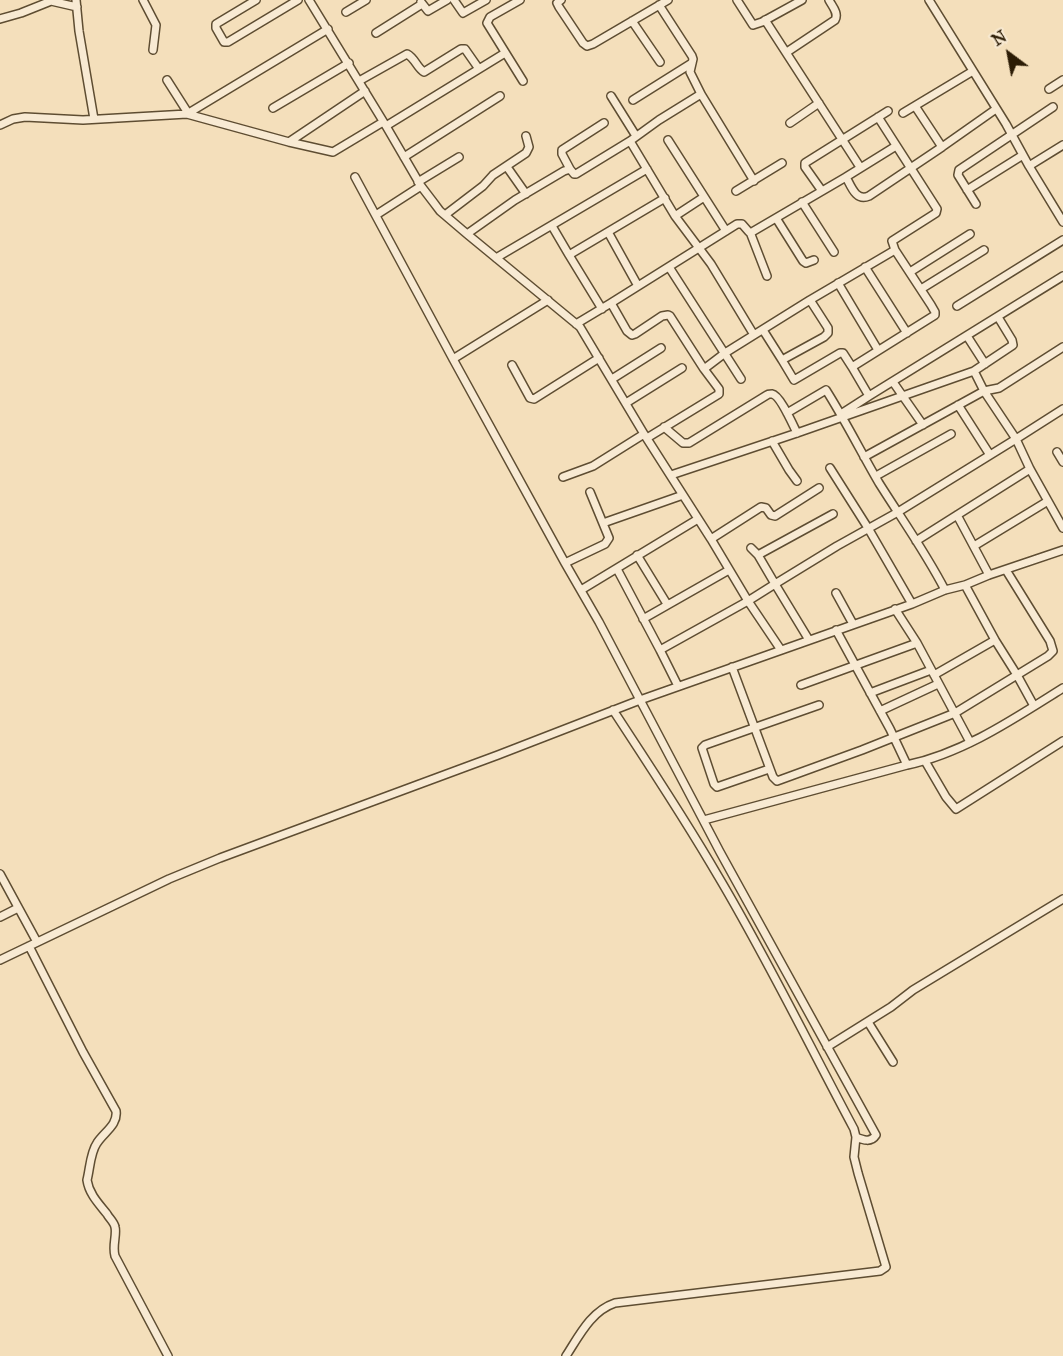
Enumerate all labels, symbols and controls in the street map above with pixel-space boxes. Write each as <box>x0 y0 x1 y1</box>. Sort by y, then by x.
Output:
north arrow <box>979 24 1039 84</box>
text: N <box>988 27 1010 50</box>

